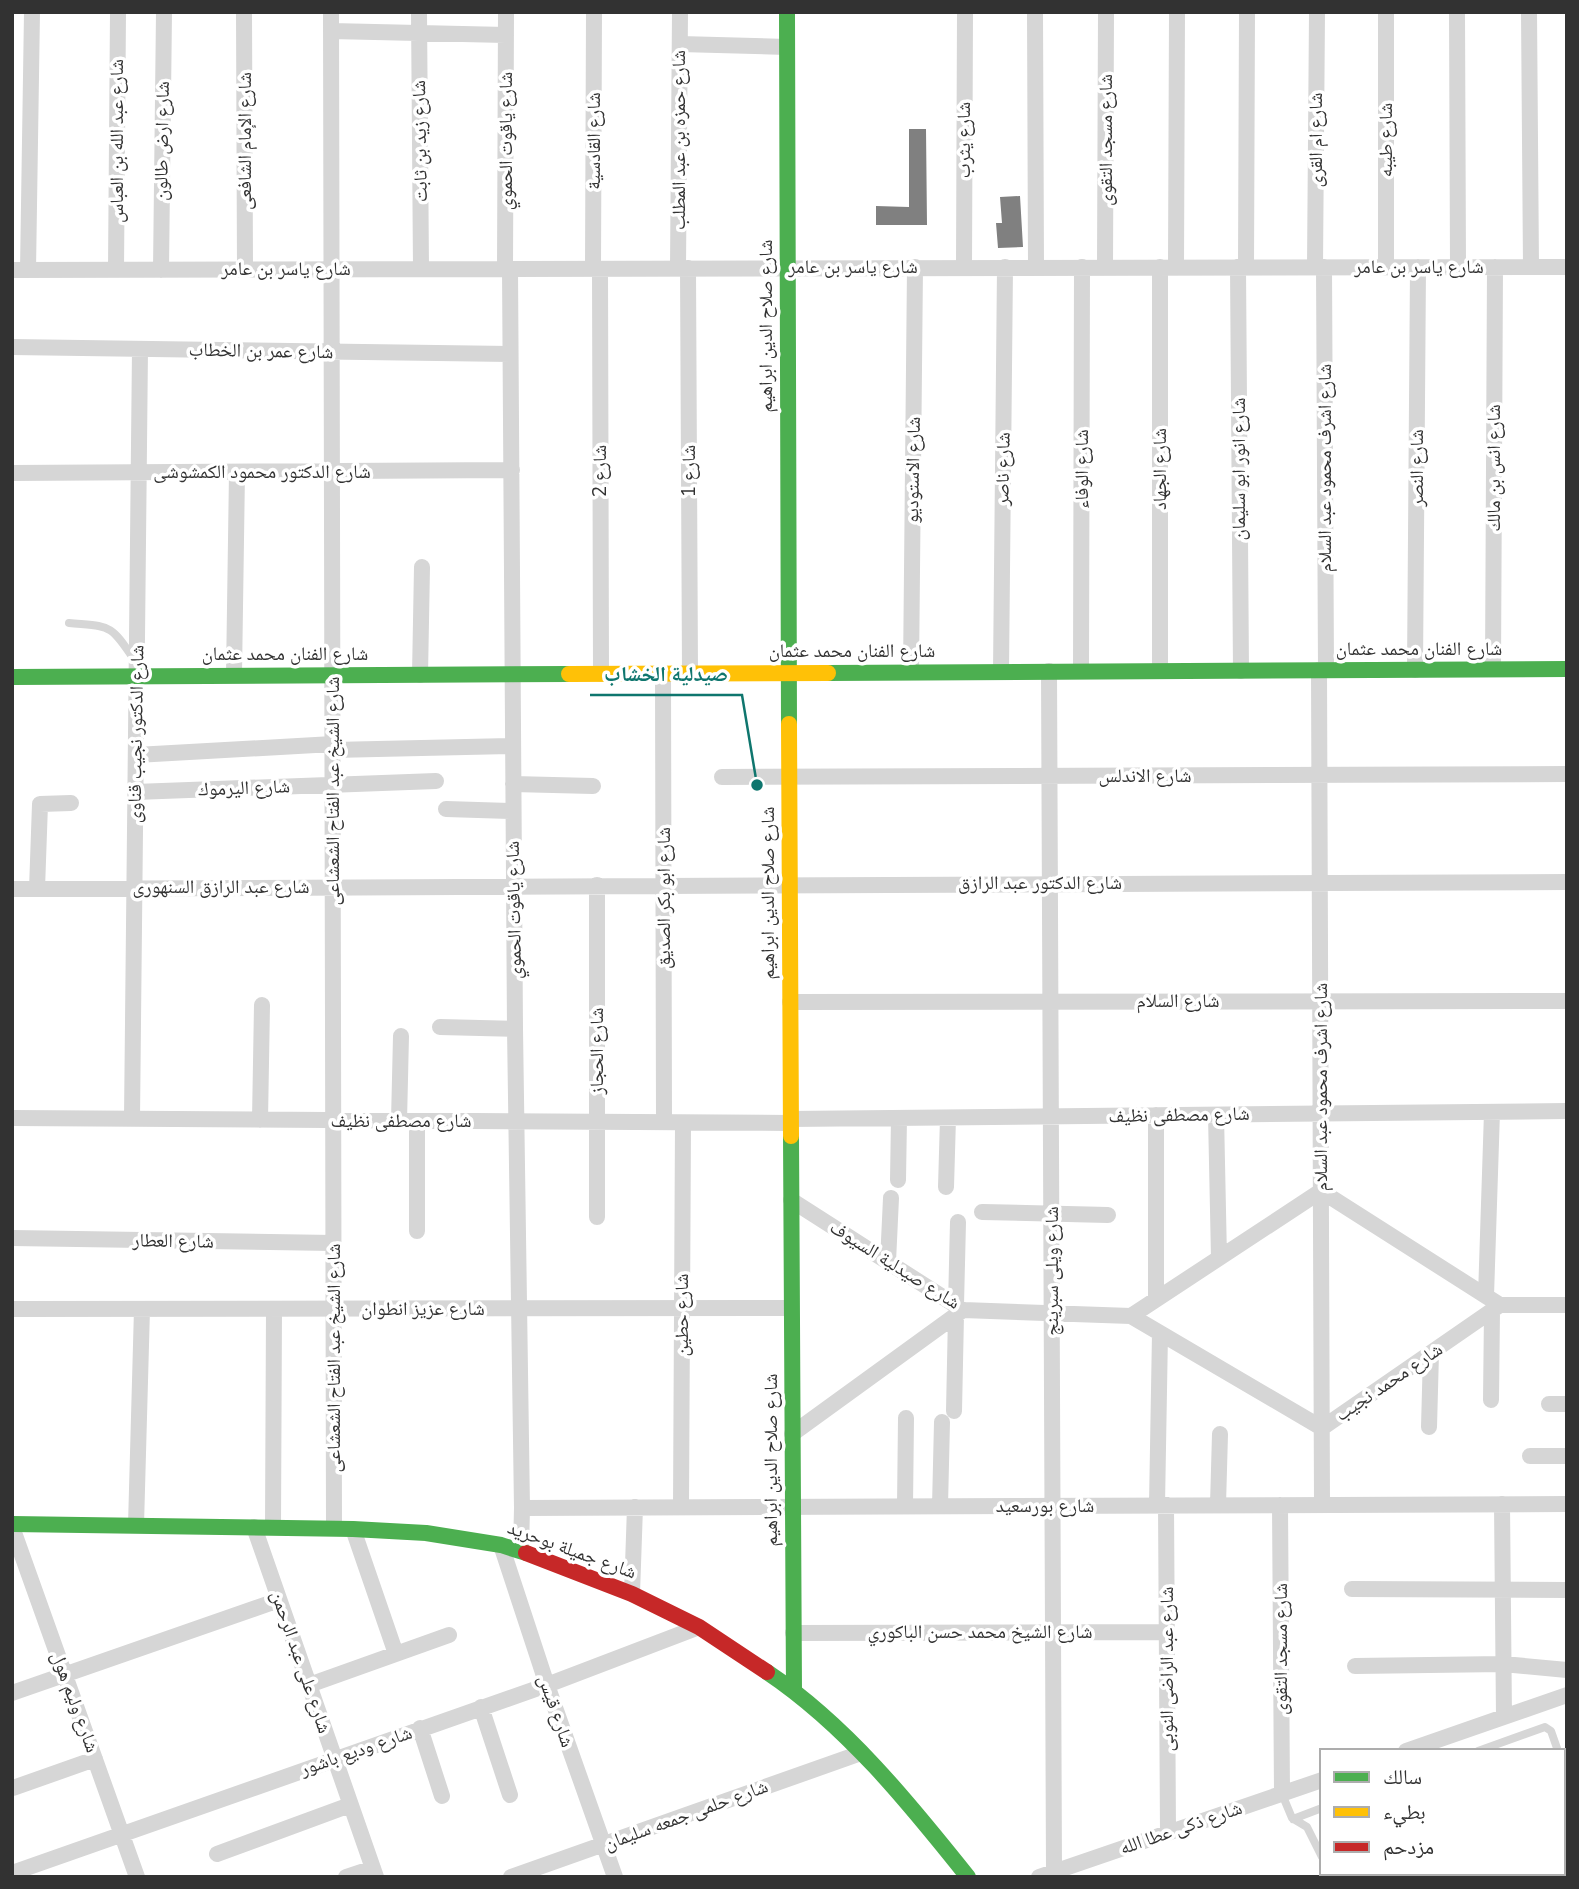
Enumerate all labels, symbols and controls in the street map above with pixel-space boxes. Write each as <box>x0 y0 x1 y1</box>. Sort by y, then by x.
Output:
street label: شارع حمزه بن عبد المطلب <box>666 50 692 230</box>
street label: شارع عبد الله بن العباس <box>104 59 130 223</box>
street label: شارع الإمام الشافعى <box>232 72 258 210</box>
street label: شارع ياقوت الحموي <box>493 72 521 210</box>
street label: شارع مسجد التقوى <box>1093 74 1119 206</box>
street label: شارع زيد بن ثابت <box>406 80 434 202</box>
street label: شارع ارض طالون <box>148 81 176 201</box>
street label: شارع القادسية <box>581 92 607 190</box>
street label: شارع ام القرى <box>1303 92 1329 188</box>
street label: شارع يثرب <box>951 102 977 178</box>
street label: شارع طيبه <box>1373 103 1399 177</box>
street label: شارع صلاح الدين ابراهيم <box>753 239 779 413</box>
street label: شارع ياسر بن عامر <box>787 254 918 280</box>
street label: شارع ياسر بن عامر <box>1353 254 1484 280</box>
street label: شارع ياسر بن عامر <box>220 256 351 282</box>
street label: شارع عمر بن الخطاب <box>188 337 334 365</box>
street label: شارع اشرف محمود عبد السلام <box>1312 364 1338 572</box>
street label: شارع انور ابو سليمان <box>1226 397 1252 541</box>
street label: شارع انس بن مالك <box>1481 404 1507 532</box>
street label: شارع الاستوديو <box>899 416 927 524</box>
street label: شارع الجهاد <box>1147 428 1173 510</box>
street label: شارع الوفاء <box>1069 429 1095 509</box>
street label: شارع النصر <box>1404 429 1430 508</box>
street label: شارع ناصر <box>989 432 1017 507</box>
street label: شارع 2 <box>587 445 613 497</box>
street label: شارع 1 <box>676 445 702 497</box>
street label: شارع الدكتور محمود الكمشوشى <box>153 459 371 485</box>
street label: شارع الفنان محمد عثمان <box>1336 636 1502 662</box>
street label: شارع الفنان محمد عثمان <box>769 638 935 664</box>
street label: شارع الفنان محمد عثمان <box>202 641 368 667</box>
street label: شارع الدكتور نجيب قناوى <box>121 645 151 823</box>
callout: صيدلية الخشاب <box>590 653 742 695</box>
text: صيدلية الخشاب <box>604 660 728 688</box>
street label: شارع الشيخ عبد الفتاح الشعشاعى <box>320 676 346 906</box>
street label: شارع الاندلس <box>1099 763 1191 789</box>
street label: شارع اليرموك <box>197 773 291 803</box>
street label: شارع صلاح الدين ابراهيم <box>755 806 781 980</box>
street label: شارع ابو بكر الصديق <box>651 827 677 969</box>
street label: شارع ياقوت الحموي <box>500 841 530 979</box>
street label: شارع الدكتور عبد الرازق <box>958 870 1122 896</box>
street label: شارع عبد الرازق السنهورى <box>132 874 310 900</box>
street label: شارع اشرف محمود عبد السلام <box>1308 983 1334 1191</box>
street label: شارع السلام <box>1136 988 1220 1014</box>
street label: شارع الحجاز <box>584 1007 610 1096</box>
street label: شارع مصطفى نظيف <box>1108 1101 1250 1129</box>
street label: شارع مصطفى نظيف <box>330 1108 472 1134</box>
street label: شارع ويلى سبرينج <box>1039 1206 1065 1336</box>
street label: شارع صيدلية السيوف <box>825 1214 965 1316</box>
street label: شارع العطار <box>131 1227 214 1255</box>
street label: شارع الشيخ عبد الفتاح الشعشاعى <box>321 1243 347 1473</box>
street label: شارع حطين <box>669 1274 695 1357</box>
street label: شارع عزيز انطوان <box>361 1296 485 1322</box>
street label: شارع محمد نجيب <box>1330 1336 1448 1428</box>
street label: شارع صلاح الدين ابراهيم <box>758 1373 784 1547</box>
street label: شارع بورسعيد <box>996 1493 1094 1519</box>
street label: شارع جميلة بوحريد <box>504 1515 640 1585</box>
street label: شارع مسجد التقوى <box>1268 1583 1294 1715</box>
street label: شارع على عبد الرحمن <box>264 1587 338 1737</box>
street label: شارع عبد الراضى النوبى <box>1154 1587 1180 1751</box>
street label: شارع الشيخ محمد حسن الباكوري <box>867 1619 1093 1647</box>
street label: شارع وليم هول <box>45 1648 105 1756</box>
street label: شارع قيس <box>531 1671 581 1751</box>
street label: شارع وديع باشور <box>296 1720 416 1783</box>
legend <box>1320 1749 1565 1875</box>
text: سالك <box>1383 1763 1422 1791</box>
street label: شارع حلمى جمعه سليمان <box>600 1773 772 1857</box>
street label: شارع ذكى عطا الله <box>1116 1795 1246 1861</box>
text: بطيء <box>1383 1798 1426 1828</box>
text: مزدحم <box>1383 1833 1434 1861</box>

